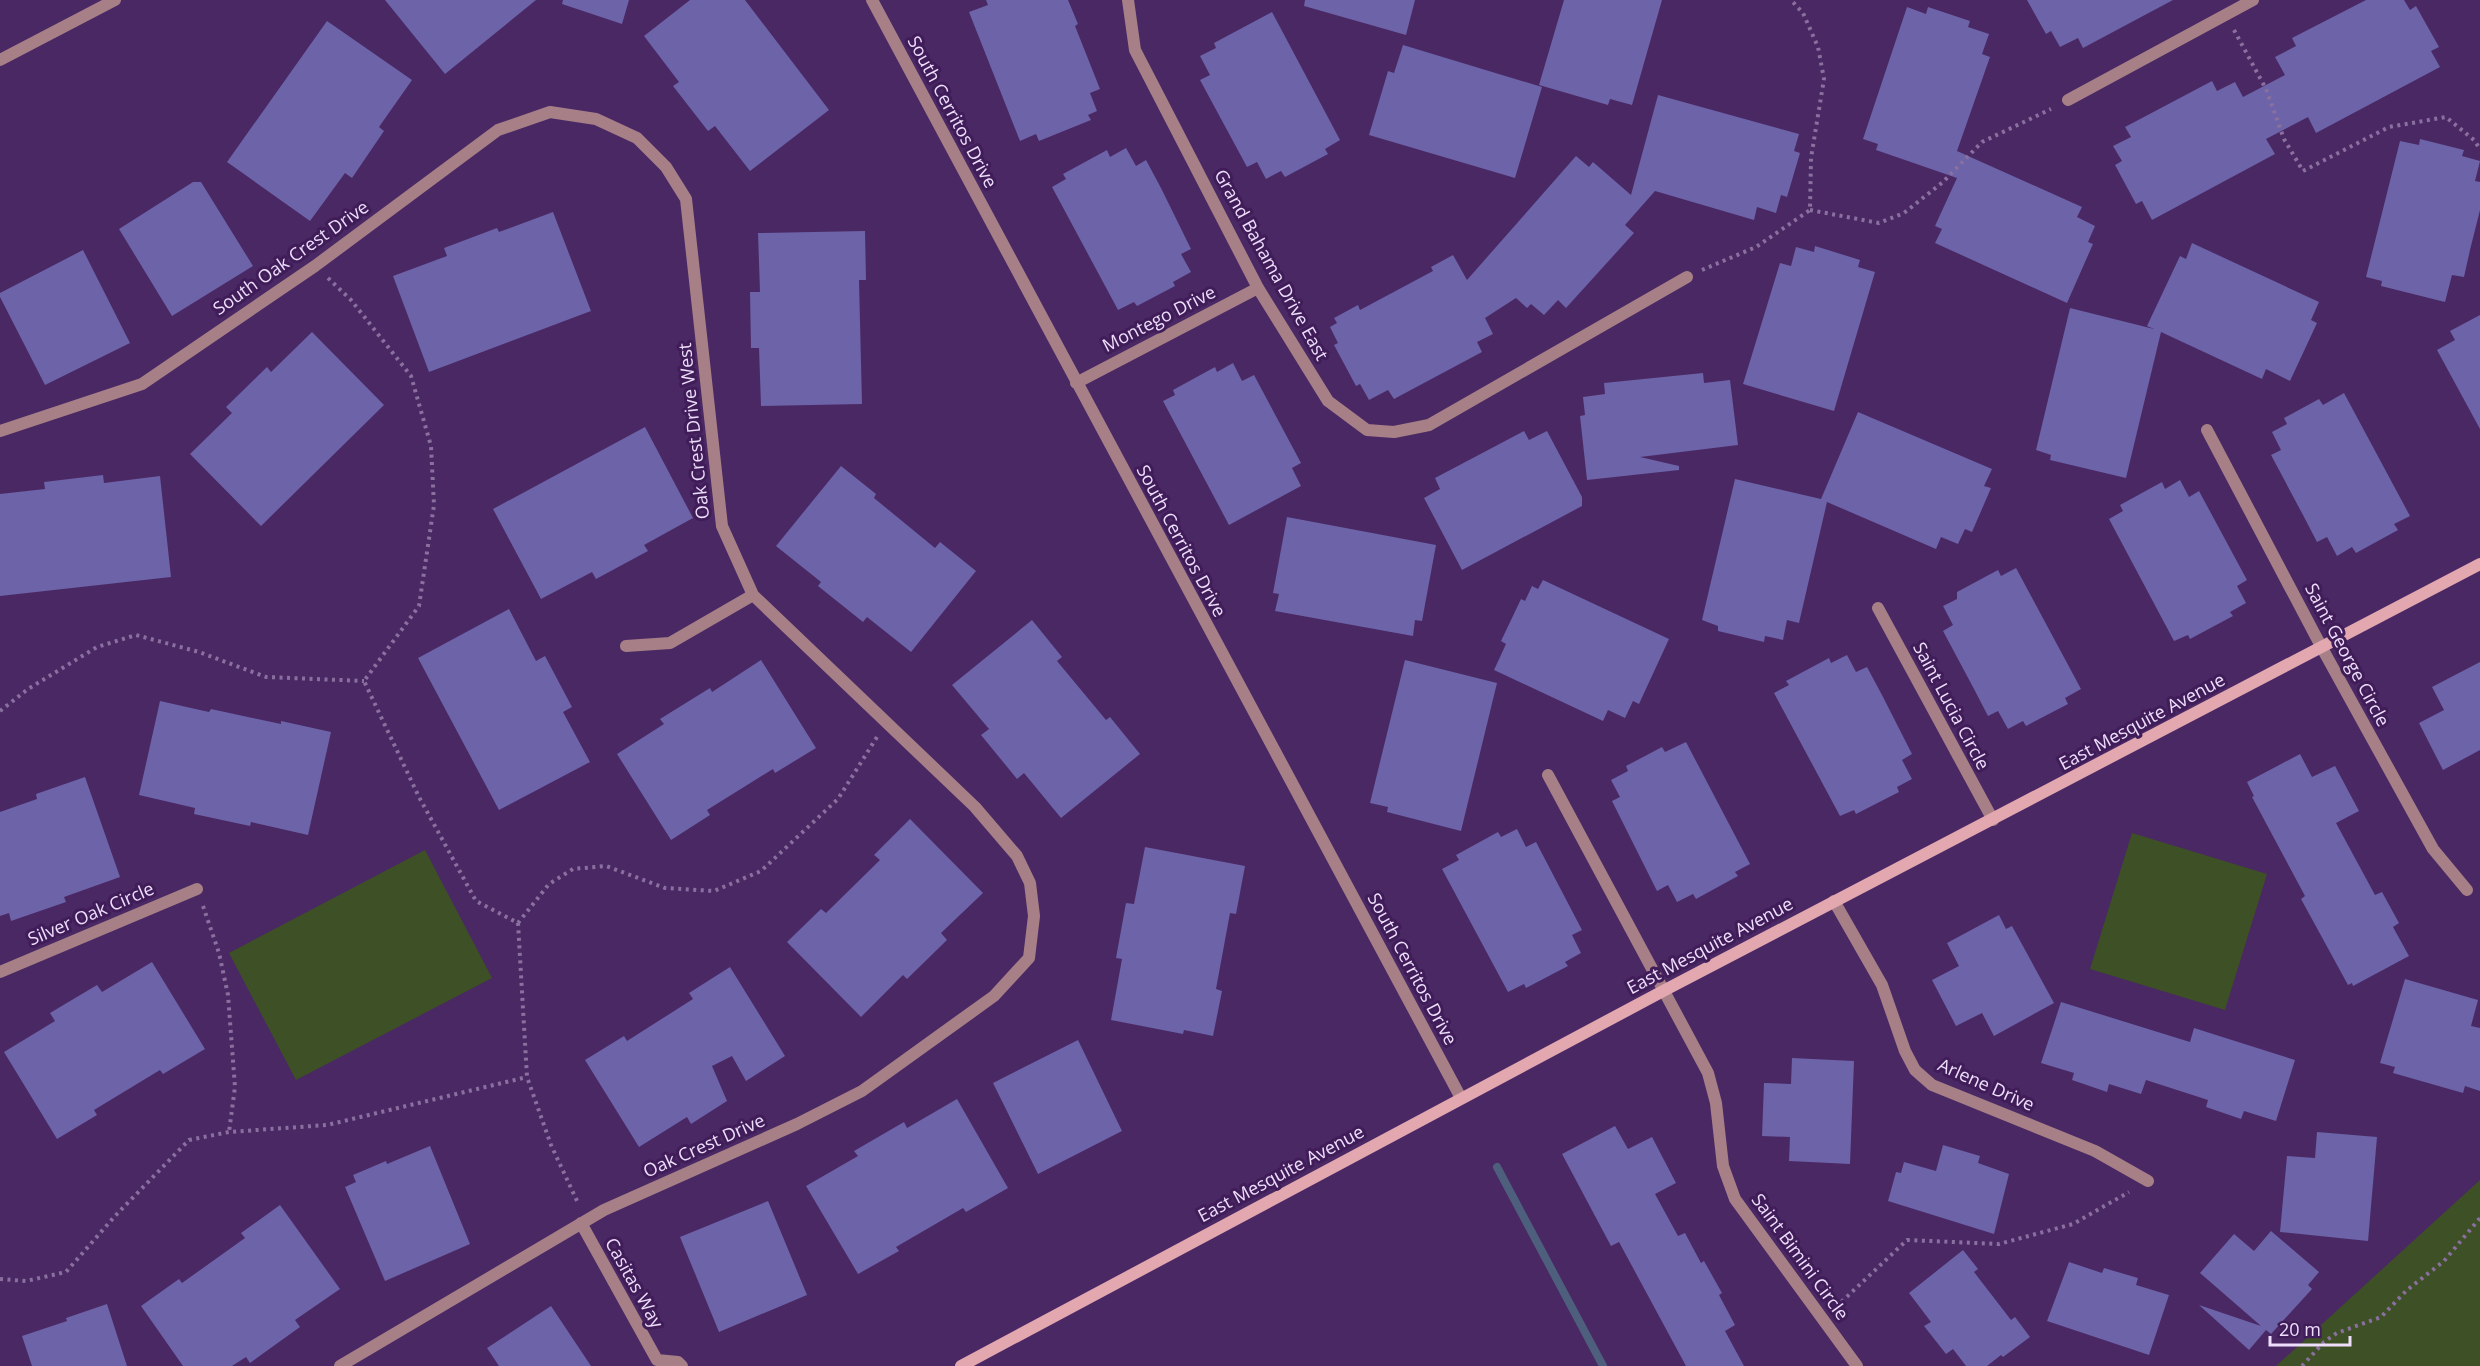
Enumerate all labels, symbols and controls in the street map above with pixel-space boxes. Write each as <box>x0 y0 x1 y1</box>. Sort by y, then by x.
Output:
street label: South Cerritos Drive <box>903 31 1003 192</box>
street label: Grand Bahama Drive East <box>1209 165 1334 364</box>
street label: South Oak Crest Drive <box>208 194 373 320</box>
street label: Montego Drive <box>1098 279 1219 357</box>
street label: Oak Crest Drive West <box>672 342 714 520</box>
street label: South Cerritos Drive <box>1132 460 1232 621</box>
street label: Saint George Circle <box>2300 579 2396 730</box>
street label: Saint Lucia Circle <box>1908 637 1996 774</box>
street label: East Mesquite Avenue <box>2054 667 2229 775</box>
street label: Silver Oak Circle <box>24 876 157 950</box>
street label: South Cerritos Drive <box>1363 888 1463 1049</box>
street label: East Mesquite Avenue <box>1622 891 1797 999</box>
street label: Arlene Drive <box>1934 1052 2038 1116</box>
street label: Oak Crest Drive <box>639 1108 768 1183</box>
street label: East Mesquite Avenue <box>1193 1119 1368 1227</box>
street label: Saint Bimini Circle <box>1747 1188 1855 1324</box>
street label: Casitas Way <box>600 1233 670 1333</box>
scale bar <box>2270 1309 2350 1347</box>
text: 20 m <box>2279 1317 2321 1341</box>

